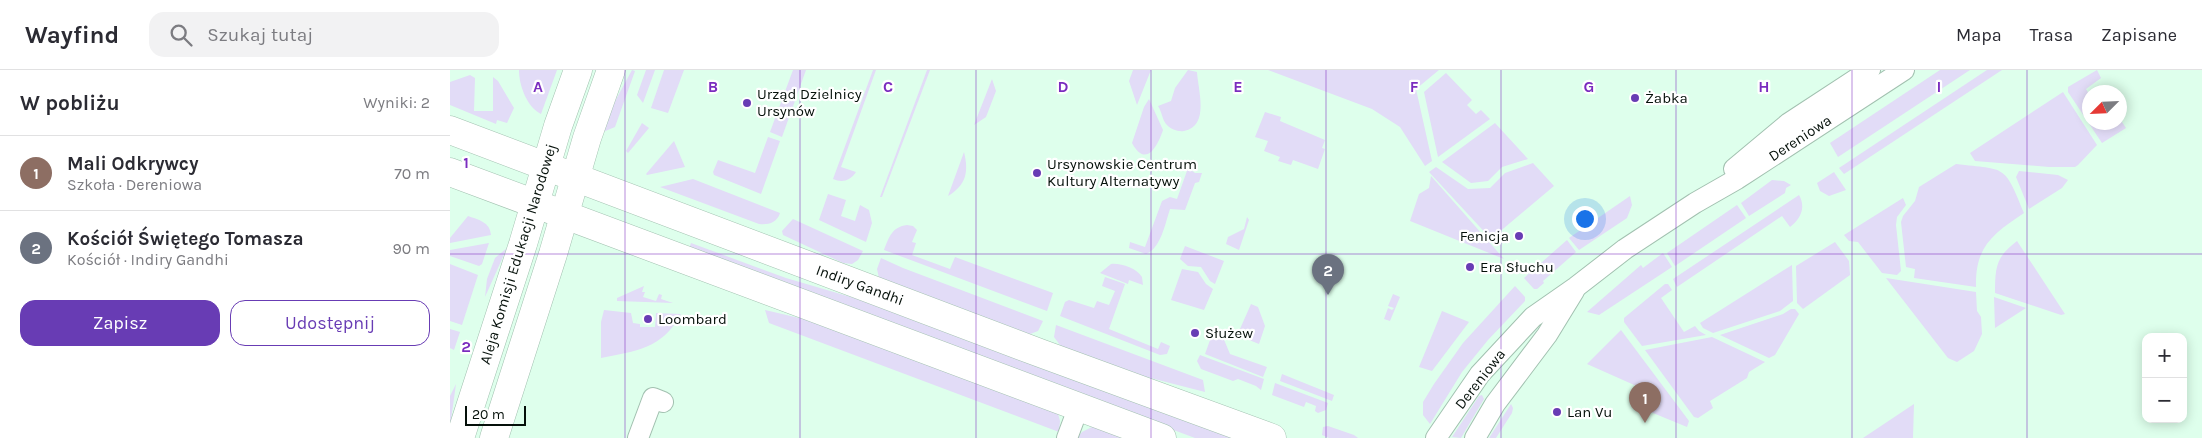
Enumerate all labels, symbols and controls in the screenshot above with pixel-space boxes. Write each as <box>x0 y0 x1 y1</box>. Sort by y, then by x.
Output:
search box <box>149 12 499 57</box>
text: Wayfind <box>25 21 119 49</box>
icon: search <box>167 21 195 49</box>
text: Szukaj tutaj <box>207 24 313 46</box>
text: Mapa <box>1956 24 2002 46</box>
text: Trasa <box>2030 24 2073 46</box>
text: Zapisane <box>2101 24 2177 46</box>
text: A <box>533 77 543 96</box>
text: B <box>708 77 718 96</box>
text: C <box>883 77 893 96</box>
text: D <box>1058 77 1069 96</box>
text: E <box>1233 77 1243 96</box>
text: F <box>1410 77 1419 96</box>
text: G <box>1584 77 1594 96</box>
text: H <box>1758 77 1770 96</box>
text: I <box>1937 77 1941 96</box>
place label: Urząd Dzielnicy Ursynów <box>757 85 862 120</box>
north arrow <box>2082 85 2127 130</box>
place label: Żabka <box>1645 89 1688 107</box>
text: W pobliżu <box>20 91 120 115</box>
marker: Żabka <box>1629 92 1641 104</box>
text: Wyniki: 2 <box>363 93 430 112</box>
marker: Urząd Dzielnicy Ursynów <box>741 97 753 109</box>
street label: Dereniowa <box>1765 111 1835 165</box>
street label: Aleja Komisji Edukacji Narodowej <box>476 142 560 366</box>
text: Mali Odkrywcy <box>67 153 198 175</box>
text: 1 <box>463 153 469 172</box>
place label: Ursynowskie Centrum Kultury Alternatywy <box>1047 155 1197 190</box>
text: 1 <box>33 164 39 183</box>
text: 70 m <box>394 164 430 183</box>
marker: Ursynowskie Centrum Kultury Alternatywy <box>1031 167 1043 179</box>
text: Szkoła · Dereniowa <box>67 175 202 194</box>
your location <box>1572 206 1598 232</box>
place label: Fenicja <box>1460 227 1509 245</box>
text: Kościół Świętego Tomasza <box>67 228 304 250</box>
marker: Fenicja <box>1513 230 1525 242</box>
text: 2 <box>31 239 41 258</box>
text: 90 m <box>392 239 430 258</box>
text: Kościół · Indiry Gandhi <box>67 250 229 269</box>
pin: 2 <box>1312 254 1344 295</box>
place label: Era Słuchu <box>1480 258 1554 276</box>
street label: Indiry Gandhi <box>814 261 906 309</box>
marker: Era Słuchu <box>1464 261 1476 273</box>
button: Zapisz <box>20 300 220 346</box>
button: Udostępnij <box>230 300 430 346</box>
place label: Loombard <box>658 310 727 328</box>
marker: Loombard <box>642 313 654 325</box>
place label: Służew <box>1205 324 1253 342</box>
marker: Służew <box>1189 327 1201 339</box>
map controls <box>2142 333 2187 423</box>
button: + <box>2142 333 2187 378</box>
text: 2 <box>461 337 471 356</box>
street label: Dereniowa <box>1451 345 1509 413</box>
button: − <box>2142 378 2187 423</box>
pin: 1 <box>1629 382 1661 423</box>
scale bar <box>465 403 526 426</box>
place label: Lan Vu <box>1567 403 1612 421</box>
text: 20 m <box>472 406 505 423</box>
marker: Lan Vu <box>1551 406 1563 418</box>

